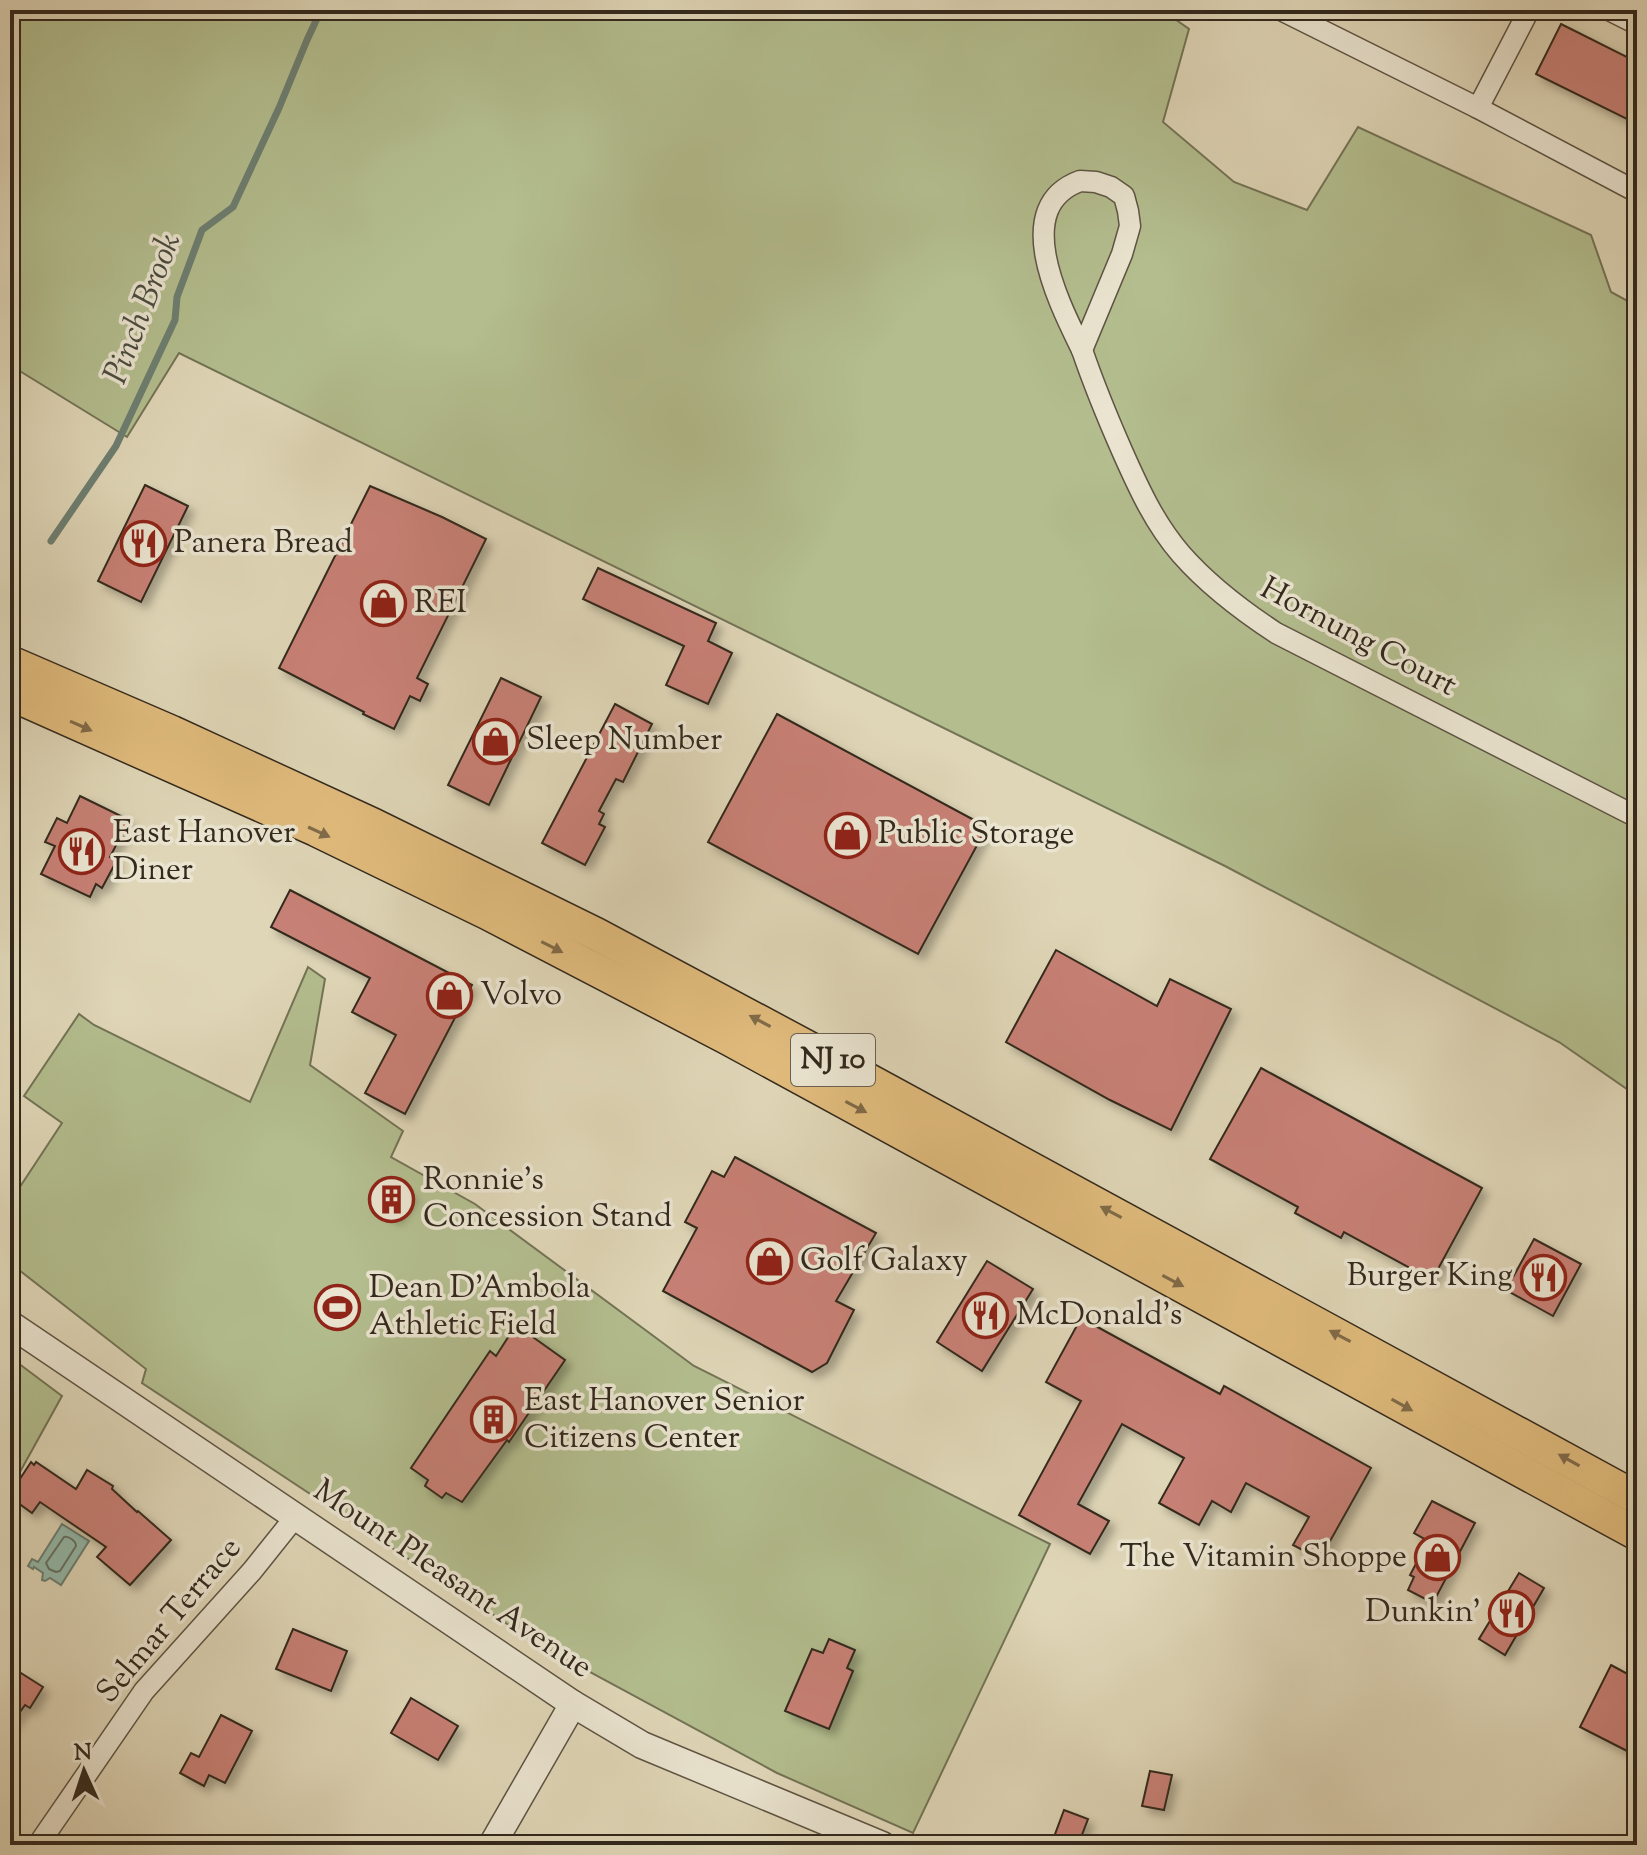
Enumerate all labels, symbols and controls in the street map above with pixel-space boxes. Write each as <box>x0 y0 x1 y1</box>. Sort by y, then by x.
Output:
water label: Pinch Brook <box>93 226 195 392</box>
restaurant icon: Panera Bread <box>119 520 167 568</box>
place label: Panera Bread <box>174 521 353 567</box>
street label: Hornung Court <box>1252 567 1464 709</box>
shop icon: REI <box>359 580 407 628</box>
place label: REI <box>414 581 467 627</box>
shop icon: Sleep Number <box>471 717 519 765</box>
place label: Sleep Number <box>526 718 722 764</box>
one-way arrow <box>69 719 93 733</box>
place label: East Hanover Diner <box>113 811 295 894</box>
shop icon: Public Storage <box>823 811 871 859</box>
place label: Public Storage <box>878 812 1074 858</box>
one-way arrow <box>307 825 330 839</box>
restaurant icon: East Hanover Diner <box>58 828 106 876</box>
one-way arrow <box>541 939 563 953</box>
shop icon: Volvo <box>425 972 473 1020</box>
place label: Volvo <box>480 973 562 1019</box>
one-way arrow <box>749 1015 771 1029</box>
road number: NJ 10 <box>791 1034 875 1086</box>
one-way arrow <box>845 1101 868 1114</box>
place label: Ronnie's Concession Stand <box>423 1158 672 1241</box>
building icon: Ronnie's Concession Stand <box>368 1175 416 1223</box>
one-way arrow <box>1100 1206 1123 1219</box>
shop icon: Golf Galaxy <box>745 1238 793 1286</box>
place label: Golf Galaxy <box>800 1239 968 1285</box>
restaurant icon: Burger King <box>1520 1253 1568 1301</box>
place label: Burger King <box>1347 1254 1513 1300</box>
place label: Dean D'Ambola Athletic Field <box>369 1266 591 1349</box>
one-way arrow <box>1162 1274 1184 1288</box>
sports icon: Dean D'Ambola Athletic Field <box>314 1283 362 1331</box>
restaurant icon: McDonald's <box>961 1292 1009 1340</box>
place label: McDonald's <box>1016 1293 1182 1339</box>
one-way arrow <box>1329 1329 1351 1343</box>
place label: East Hanover Senior Citizens Center <box>524 1379 805 1462</box>
building icon: East Hanover Senior Citizens Center <box>469 1396 517 1444</box>
one-way arrow <box>1390 1398 1413 1412</box>
one-way arrow <box>1557 1453 1580 1467</box>
street label: Mount Pleasant Avenue <box>303 1469 601 1691</box>
street label: Selmar Terrace <box>87 1528 253 1714</box>
shop icon: The Vitamin Shoppe <box>1414 1534 1462 1582</box>
place label: The Vitamin Shoppe <box>1120 1535 1407 1581</box>
restaurant icon: Dunkin' <box>1488 1589 1536 1637</box>
place label: Dunkin' <box>1365 1590 1481 1636</box>
north arrow <box>44 1731 124 1811</box>
text: N <box>74 1738 93 1770</box>

